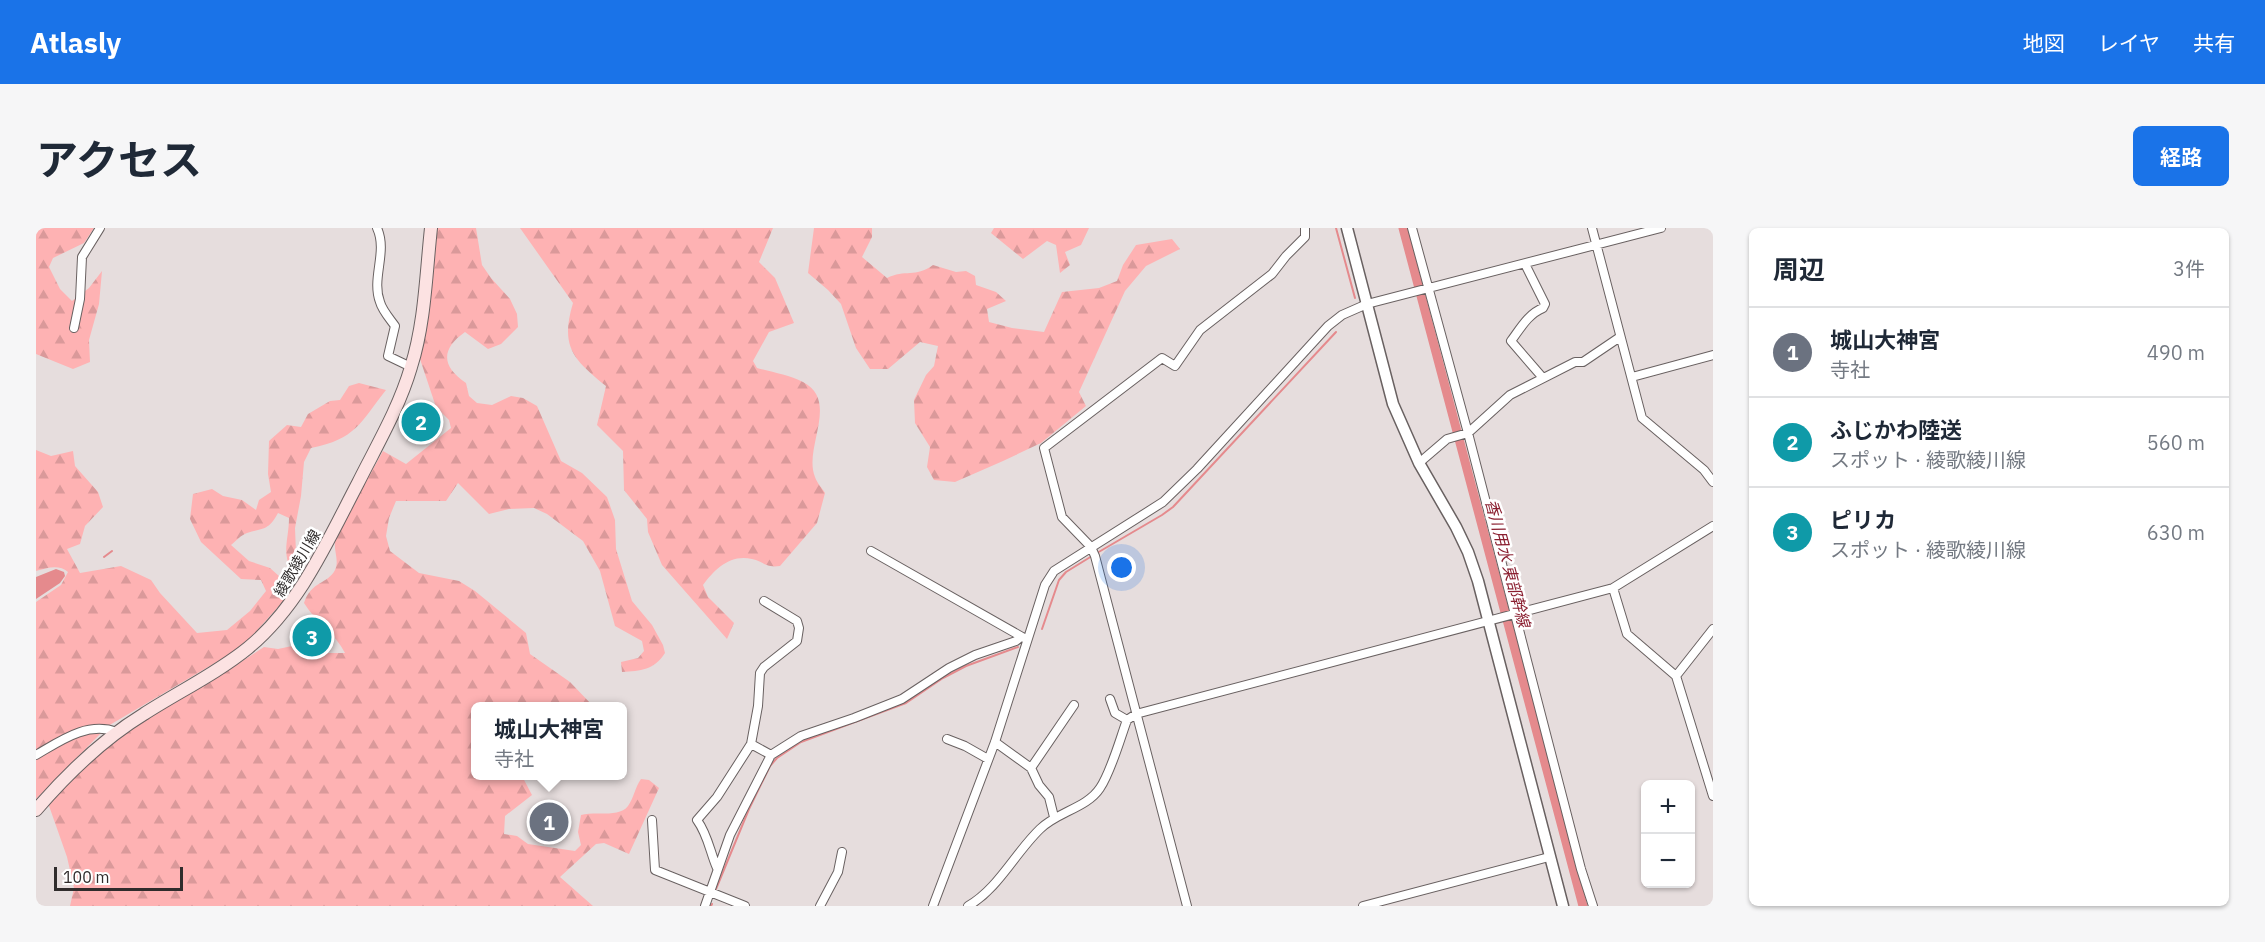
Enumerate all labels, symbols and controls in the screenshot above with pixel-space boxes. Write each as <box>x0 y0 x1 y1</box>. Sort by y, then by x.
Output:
text: Atlasly <box>30 24 121 61</box>
text: 地図 <box>2023 29 2065 57</box>
text: レイヤ <box>2098 29 2160 57</box>
text: 共有 <box>2193 29 2235 57</box>
button: 経路 <box>2133 126 2229 186</box>
text: アクセス <box>36 132 202 187</box>
text: 周辺 <box>1773 252 1825 286</box>
text: 3件 <box>2173 255 2205 282</box>
text: 城山大神宮 <box>1830 325 1940 354</box>
text: 1 <box>1787 339 1799 366</box>
text: 490 m <box>2147 339 2205 366</box>
text: 寺社 <box>1830 356 1870 383</box>
pin: 2 <box>402 400 440 444</box>
text: ふじかわ陸送 <box>1830 415 1962 444</box>
text: 2 <box>1787 429 1799 456</box>
text: 560 m <box>2147 429 2205 456</box>
text: スポット · 綾歌綾川線 <box>1830 446 2026 473</box>
water label: 香川用水 東部幹線 <box>1481 497 1535 631</box>
text: ピリカ <box>1830 505 1896 534</box>
text: 3 <box>1787 519 1799 546</box>
text: 630 m <box>2147 519 2205 546</box>
street label: 綾歌綾川線 <box>270 526 324 600</box>
text: スポット · 綾歌綾川線 <box>1830 536 2026 563</box>
your location <box>1107 553 1136 582</box>
pin: 3 <box>292 614 332 660</box>
popup <box>471 702 627 780</box>
text: 城山大神宮 <box>494 714 604 743</box>
text: 寺社 <box>494 745 534 772</box>
map controls <box>1641 780 1695 888</box>
button: + <box>1641 780 1695 834</box>
pin: 1 <box>530 800 568 844</box>
button: − <box>1641 834 1695 888</box>
scale bar <box>54 864 183 892</box>
text: 100 m <box>63 867 110 887</box>

